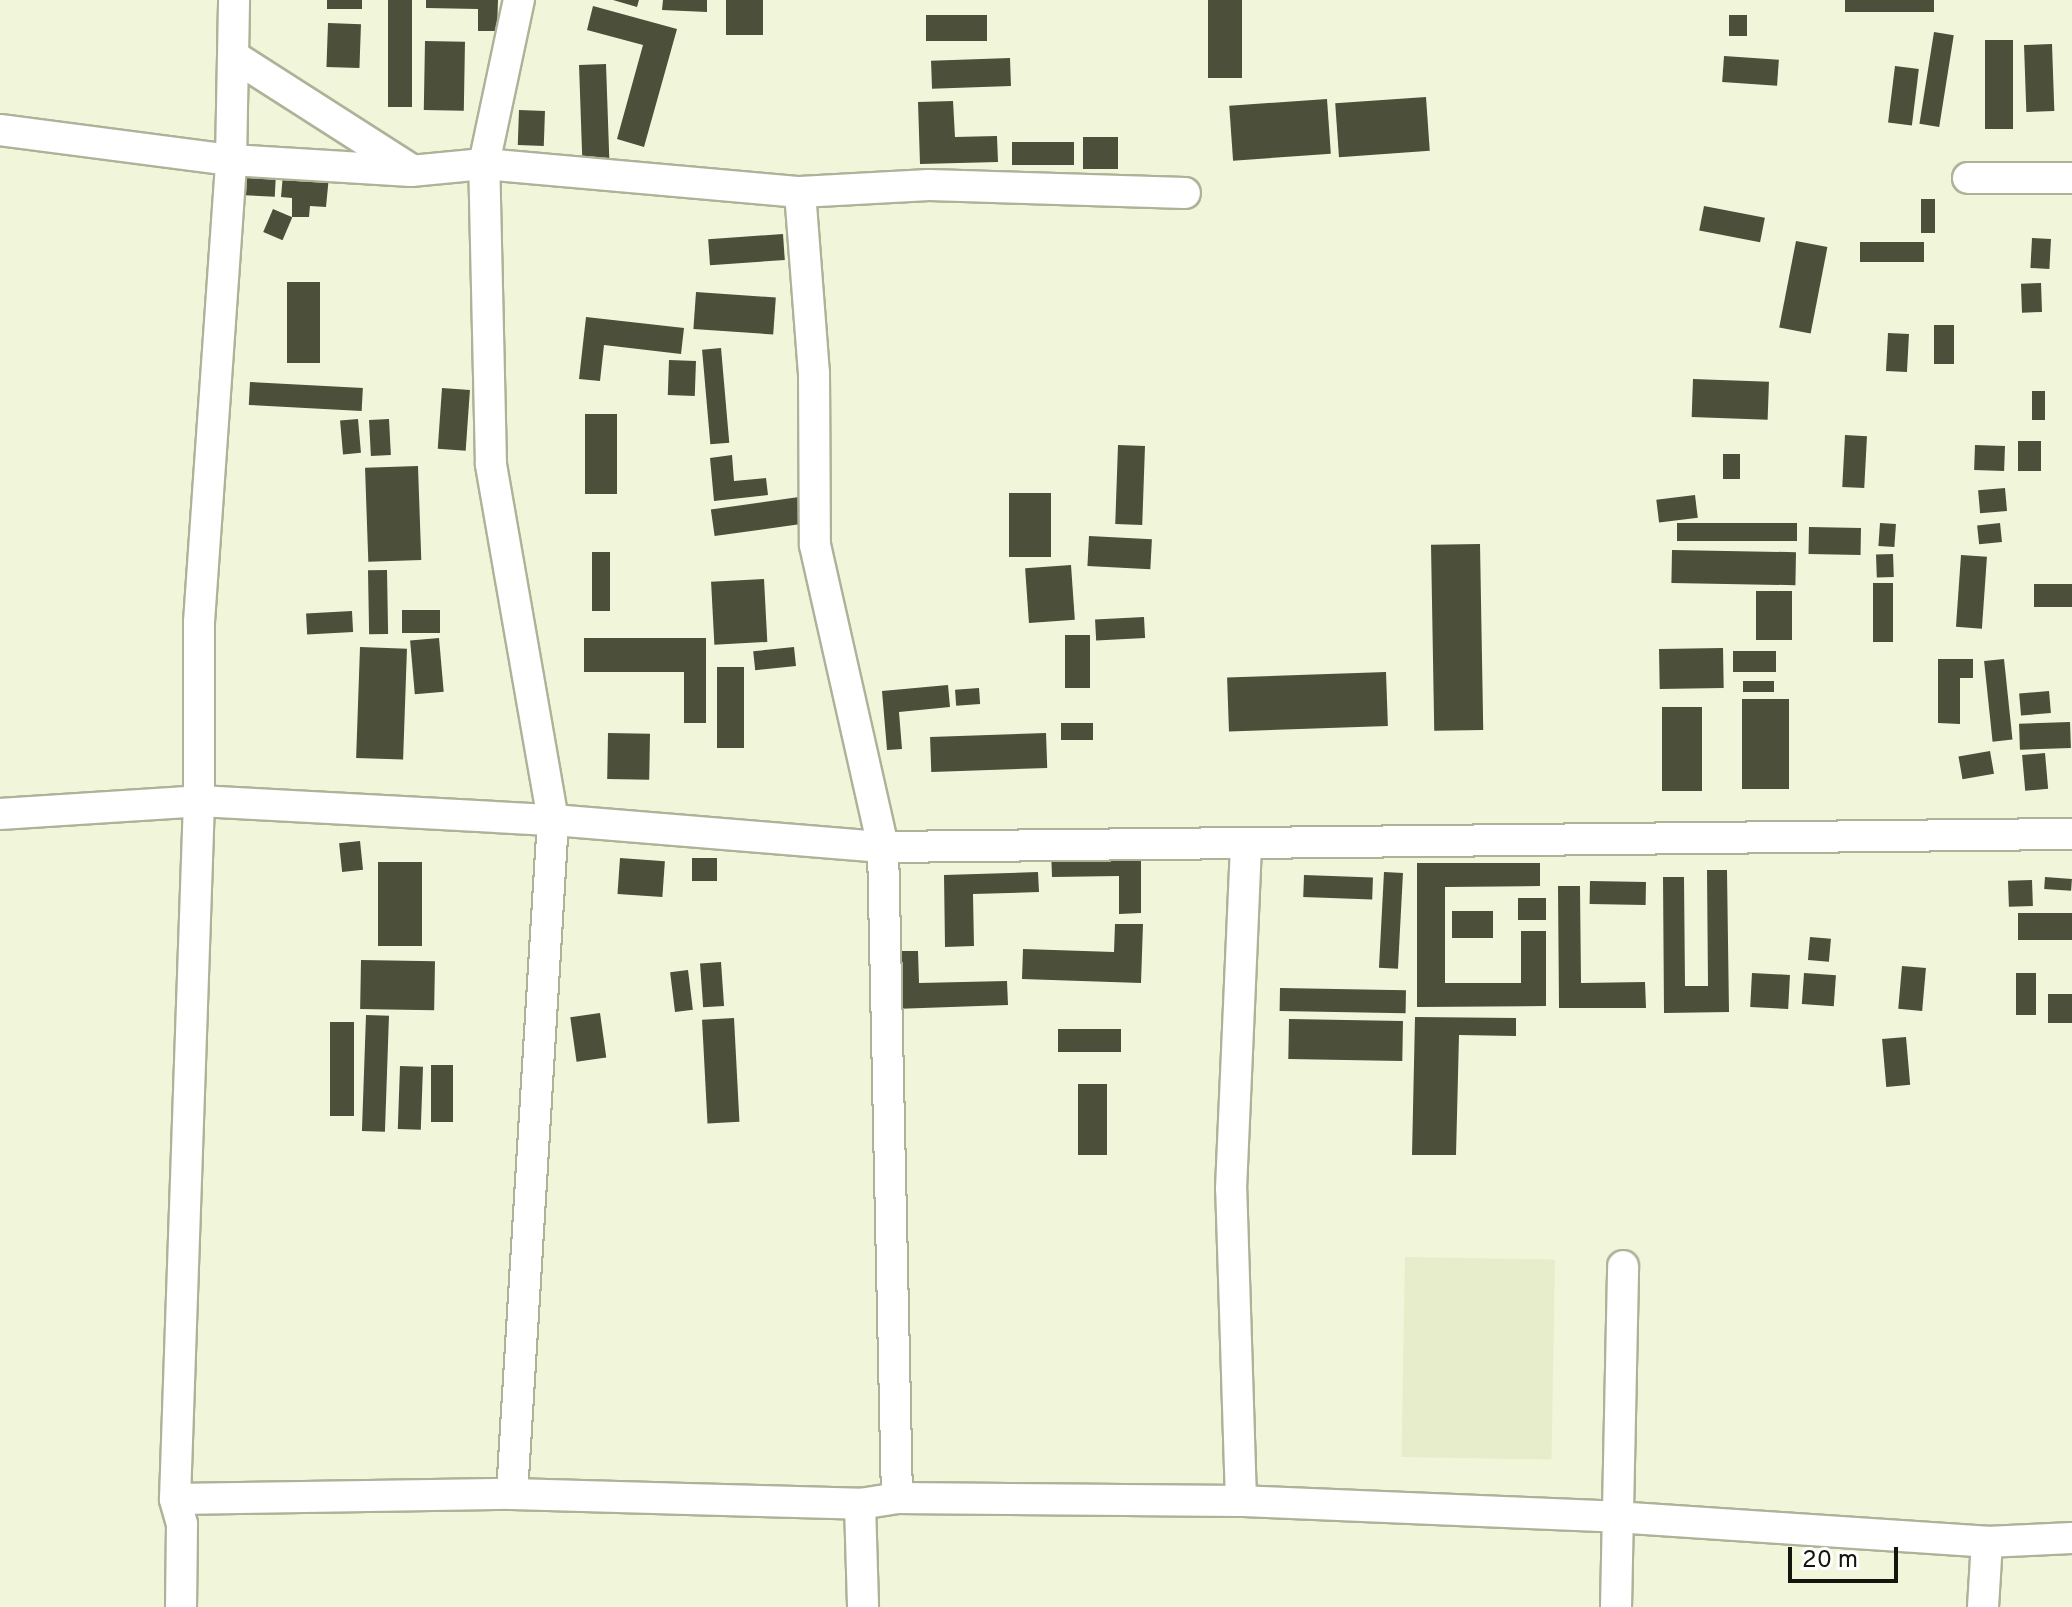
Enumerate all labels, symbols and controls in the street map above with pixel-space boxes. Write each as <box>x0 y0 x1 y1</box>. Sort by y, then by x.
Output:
scale bar <box>1792 1531 1902 1581</box>
text: 20 m <box>1802 1546 1858 1576</box>

